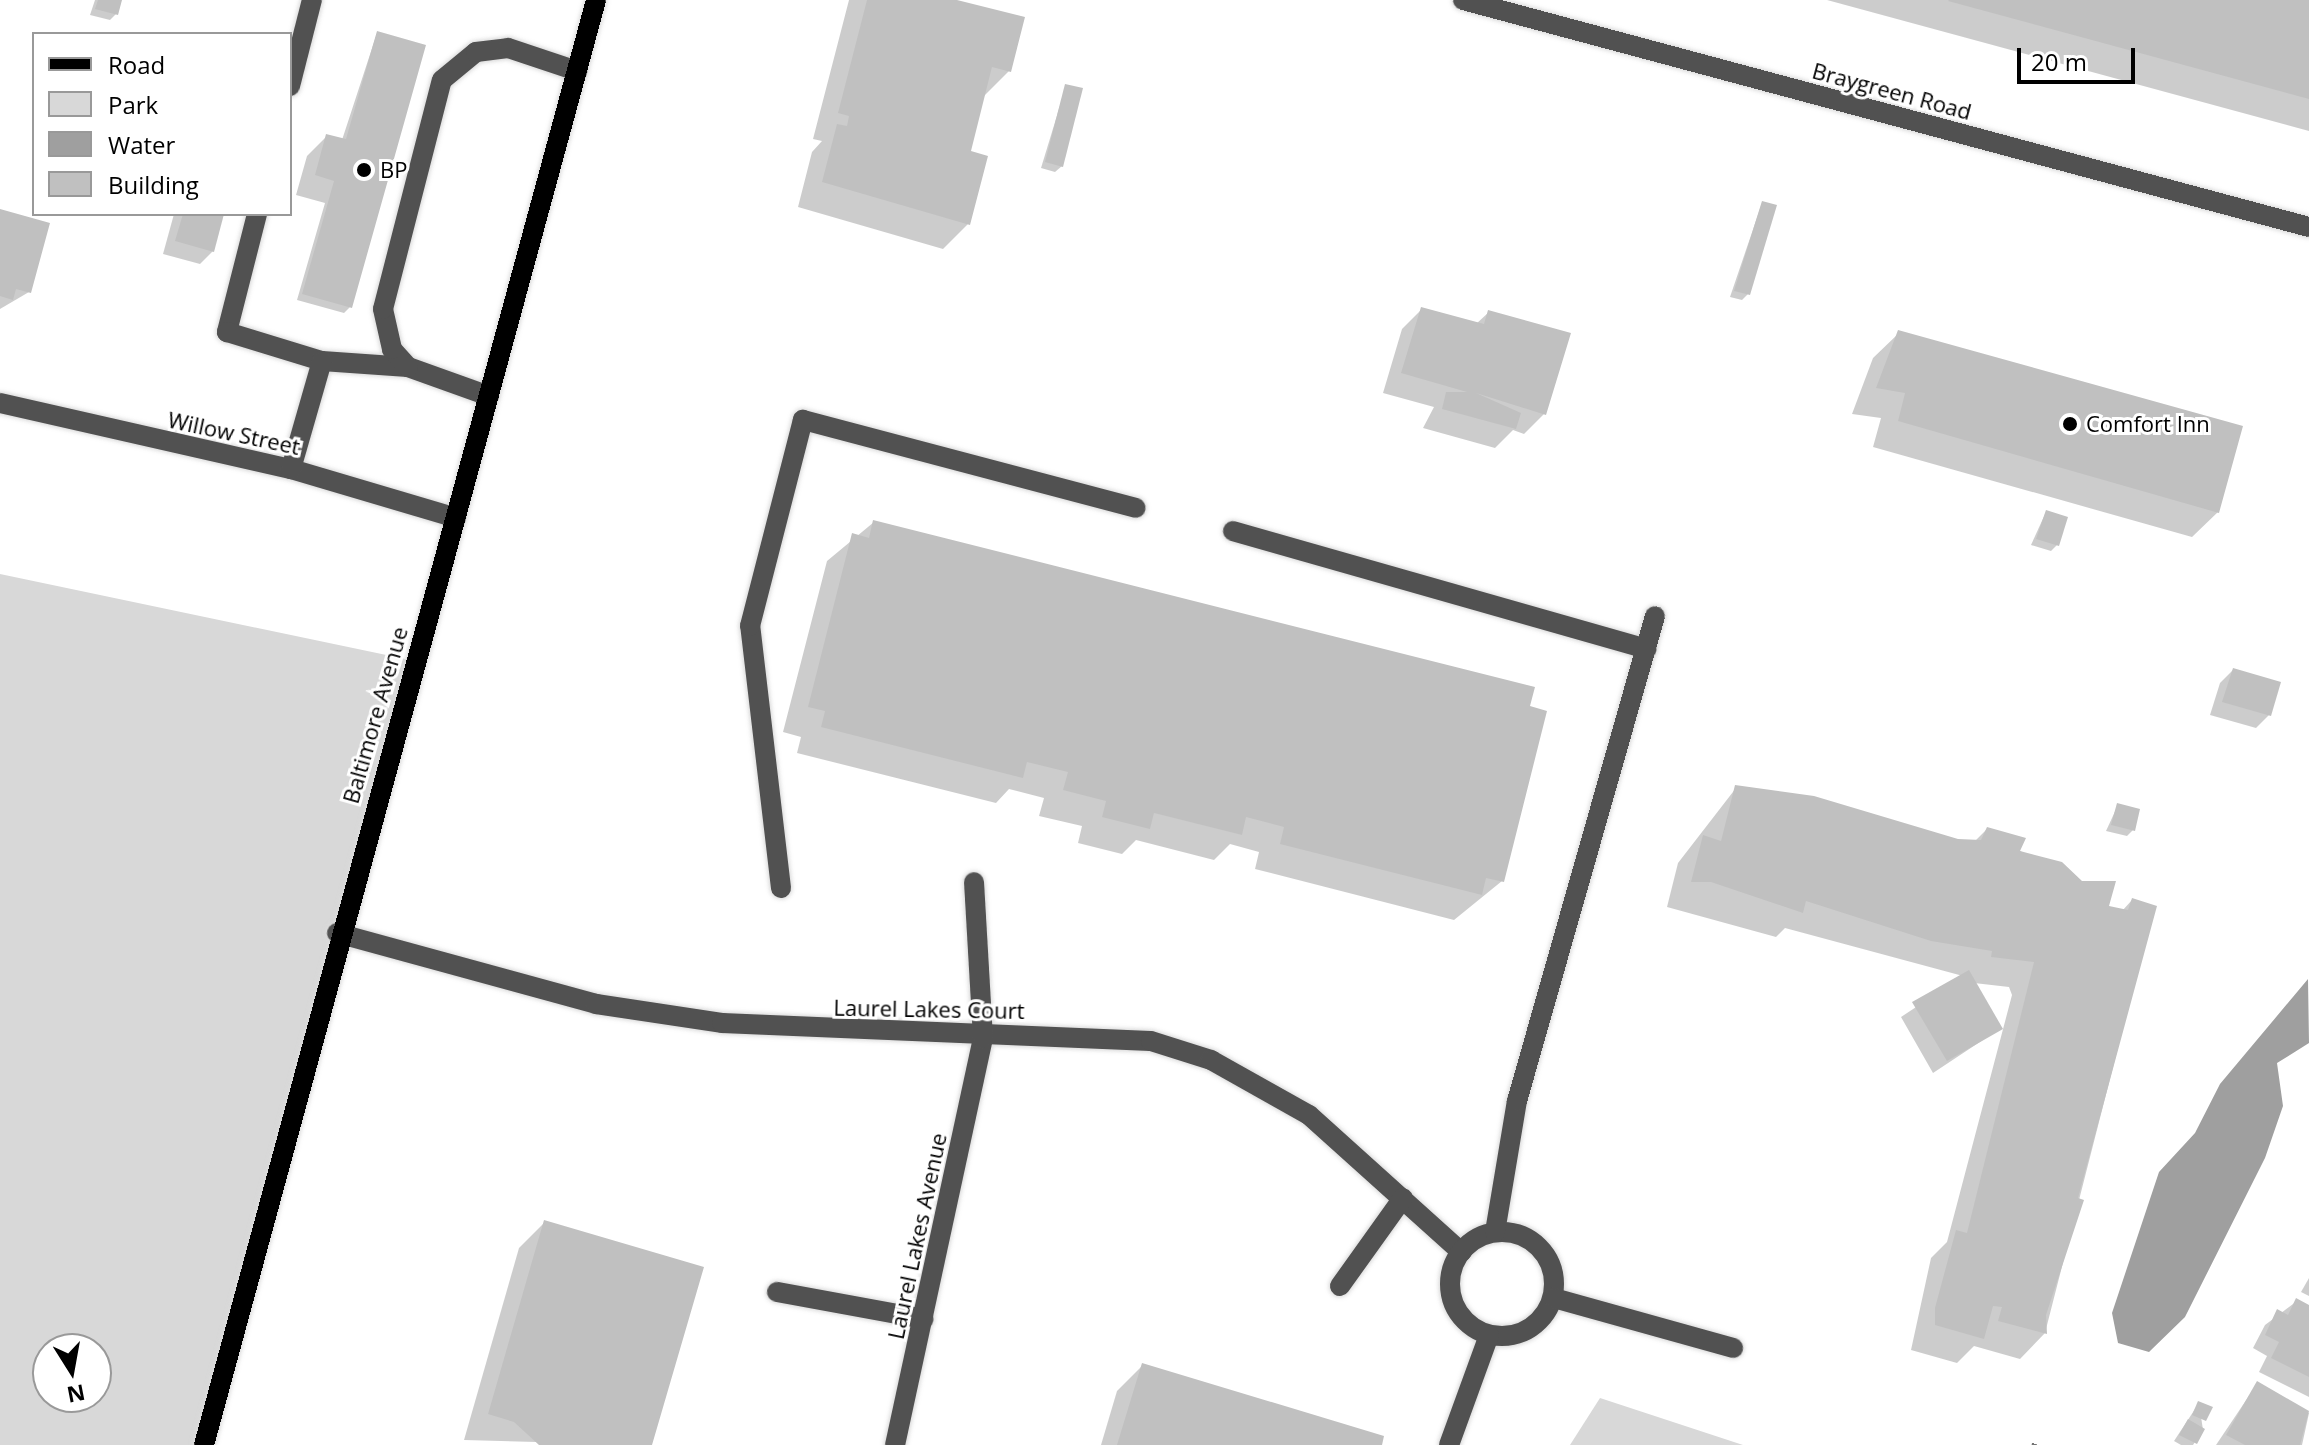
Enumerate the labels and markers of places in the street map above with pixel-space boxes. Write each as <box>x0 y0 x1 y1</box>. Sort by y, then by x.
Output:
place label: BP <box>380 157 407 183</box>
marker: BP <box>355 161 373 179</box>
place label: Comfort Inn <box>2086 411 2210 437</box>
marker: Comfort Inn <box>2061 415 2079 433</box>

